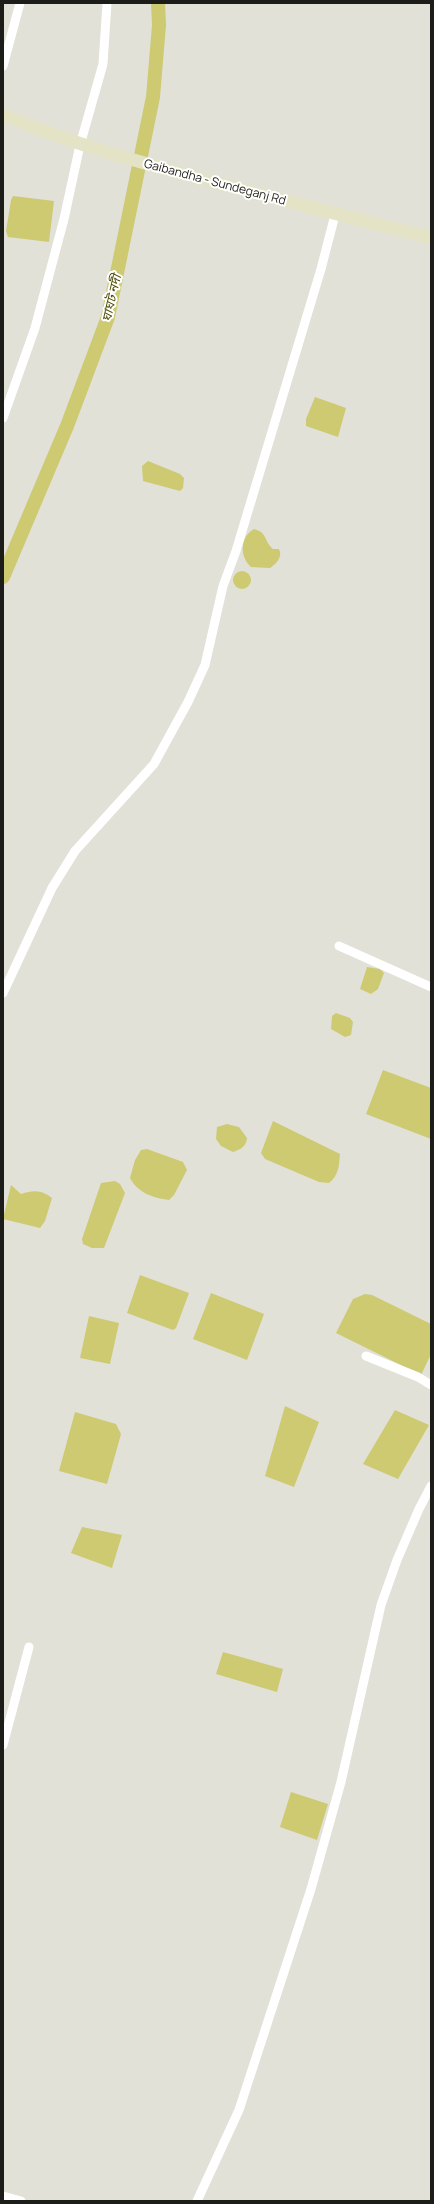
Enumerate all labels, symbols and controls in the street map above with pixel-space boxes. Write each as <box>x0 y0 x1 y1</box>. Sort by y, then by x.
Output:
street label: Gaibandha - Sundeganj Rd <box>142 154 288 209</box>
water label: ঘাঘট নদী <box>97 270 126 323</box>

